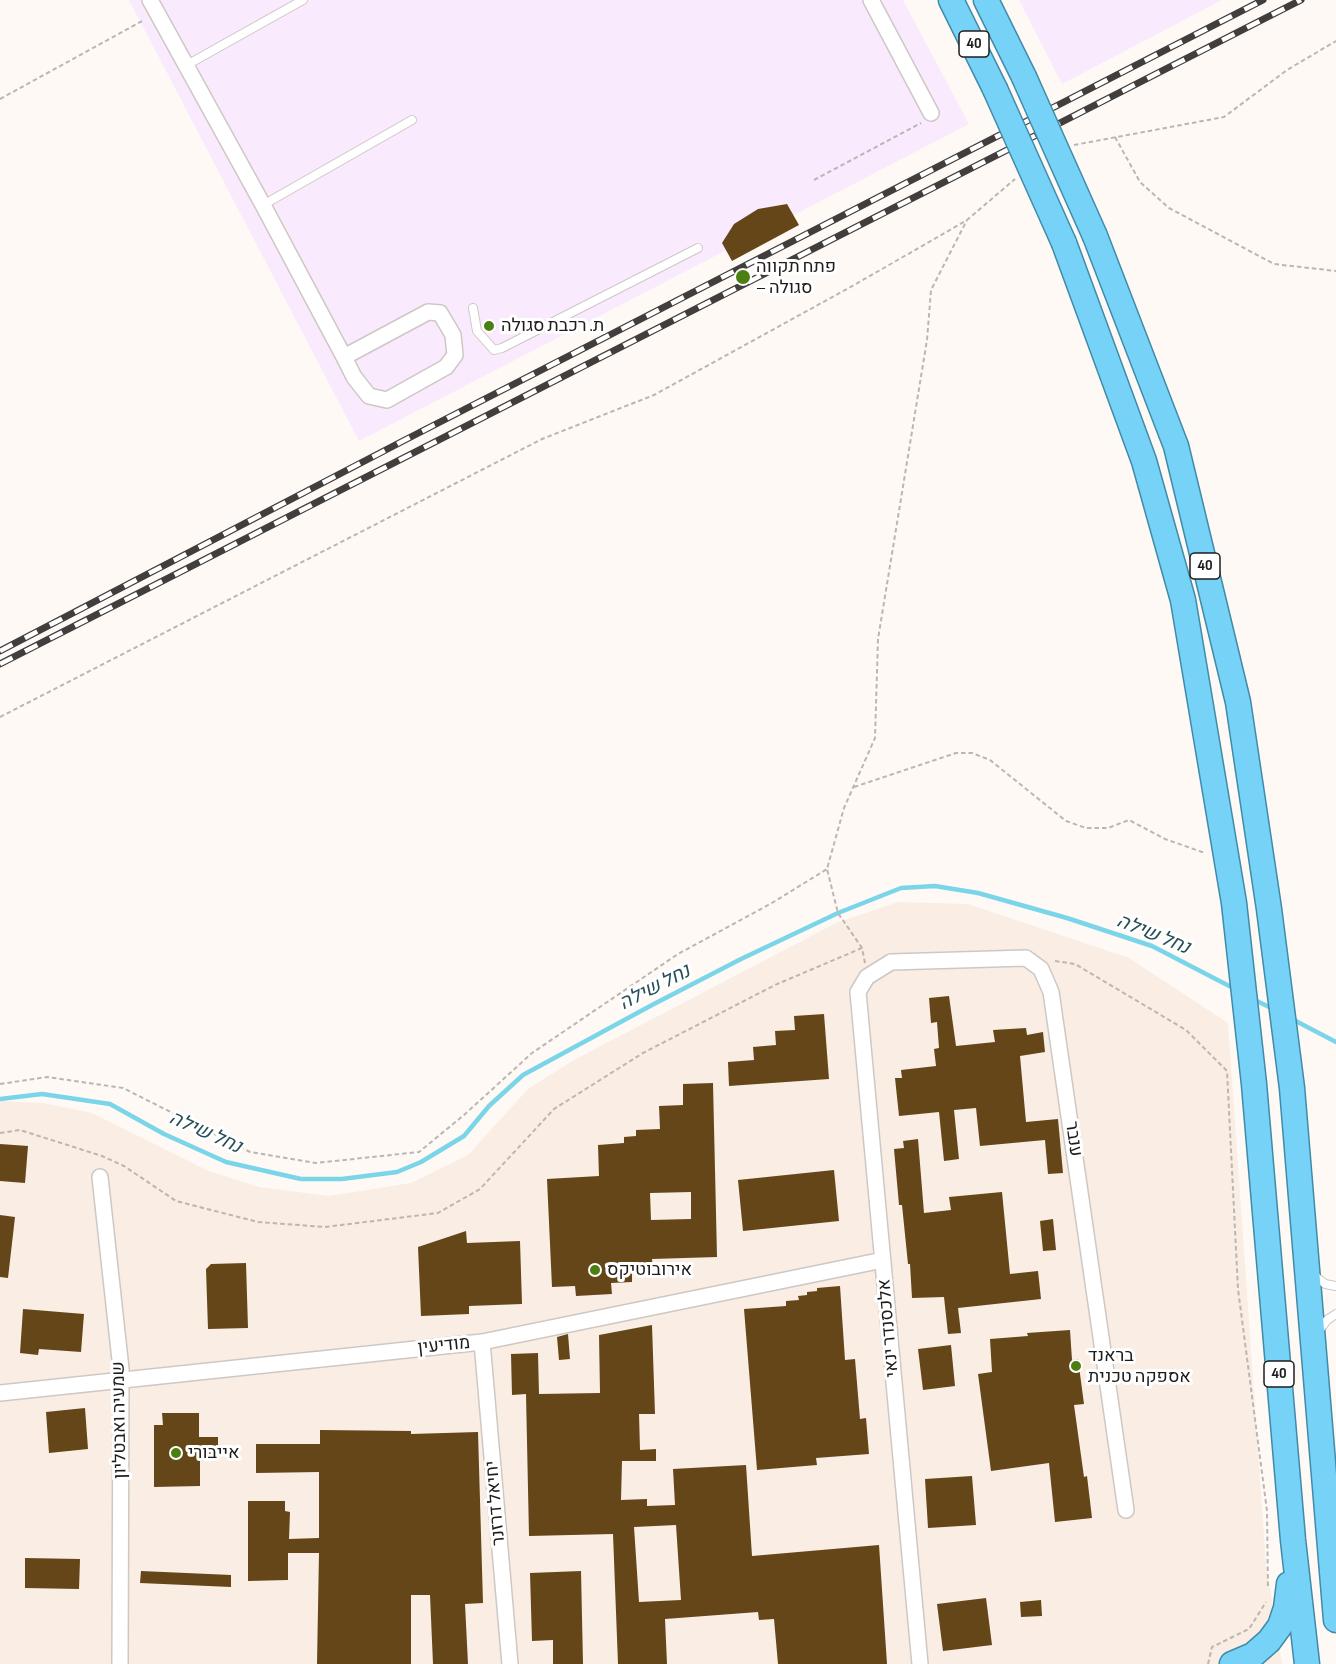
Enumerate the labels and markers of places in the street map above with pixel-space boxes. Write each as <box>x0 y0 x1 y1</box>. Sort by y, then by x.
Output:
place label: פתח תקווה – סגולה <box>756 256 836 298</box>
marker: פתח תקווה – סגולה <box>734 268 752 286</box>
place label: ת. רכבת סגולה <box>501 315 604 337</box>
marker: ת. רכבת סגולה <box>482 319 496 333</box>
place label: אירובוטיקס <box>607 1259 692 1281</box>
marker: אירובוטיקס <box>588 1263 602 1277</box>
place label: בראנד אספקה טכנית <box>1088 1345 1191 1388</box>
marker: בראנד אספקה טכנית <box>1069 1359 1083 1373</box>
place label: אייבורי <box>188 1442 239 1464</box>
marker: אייבורי <box>169 1446 183 1460</box>

